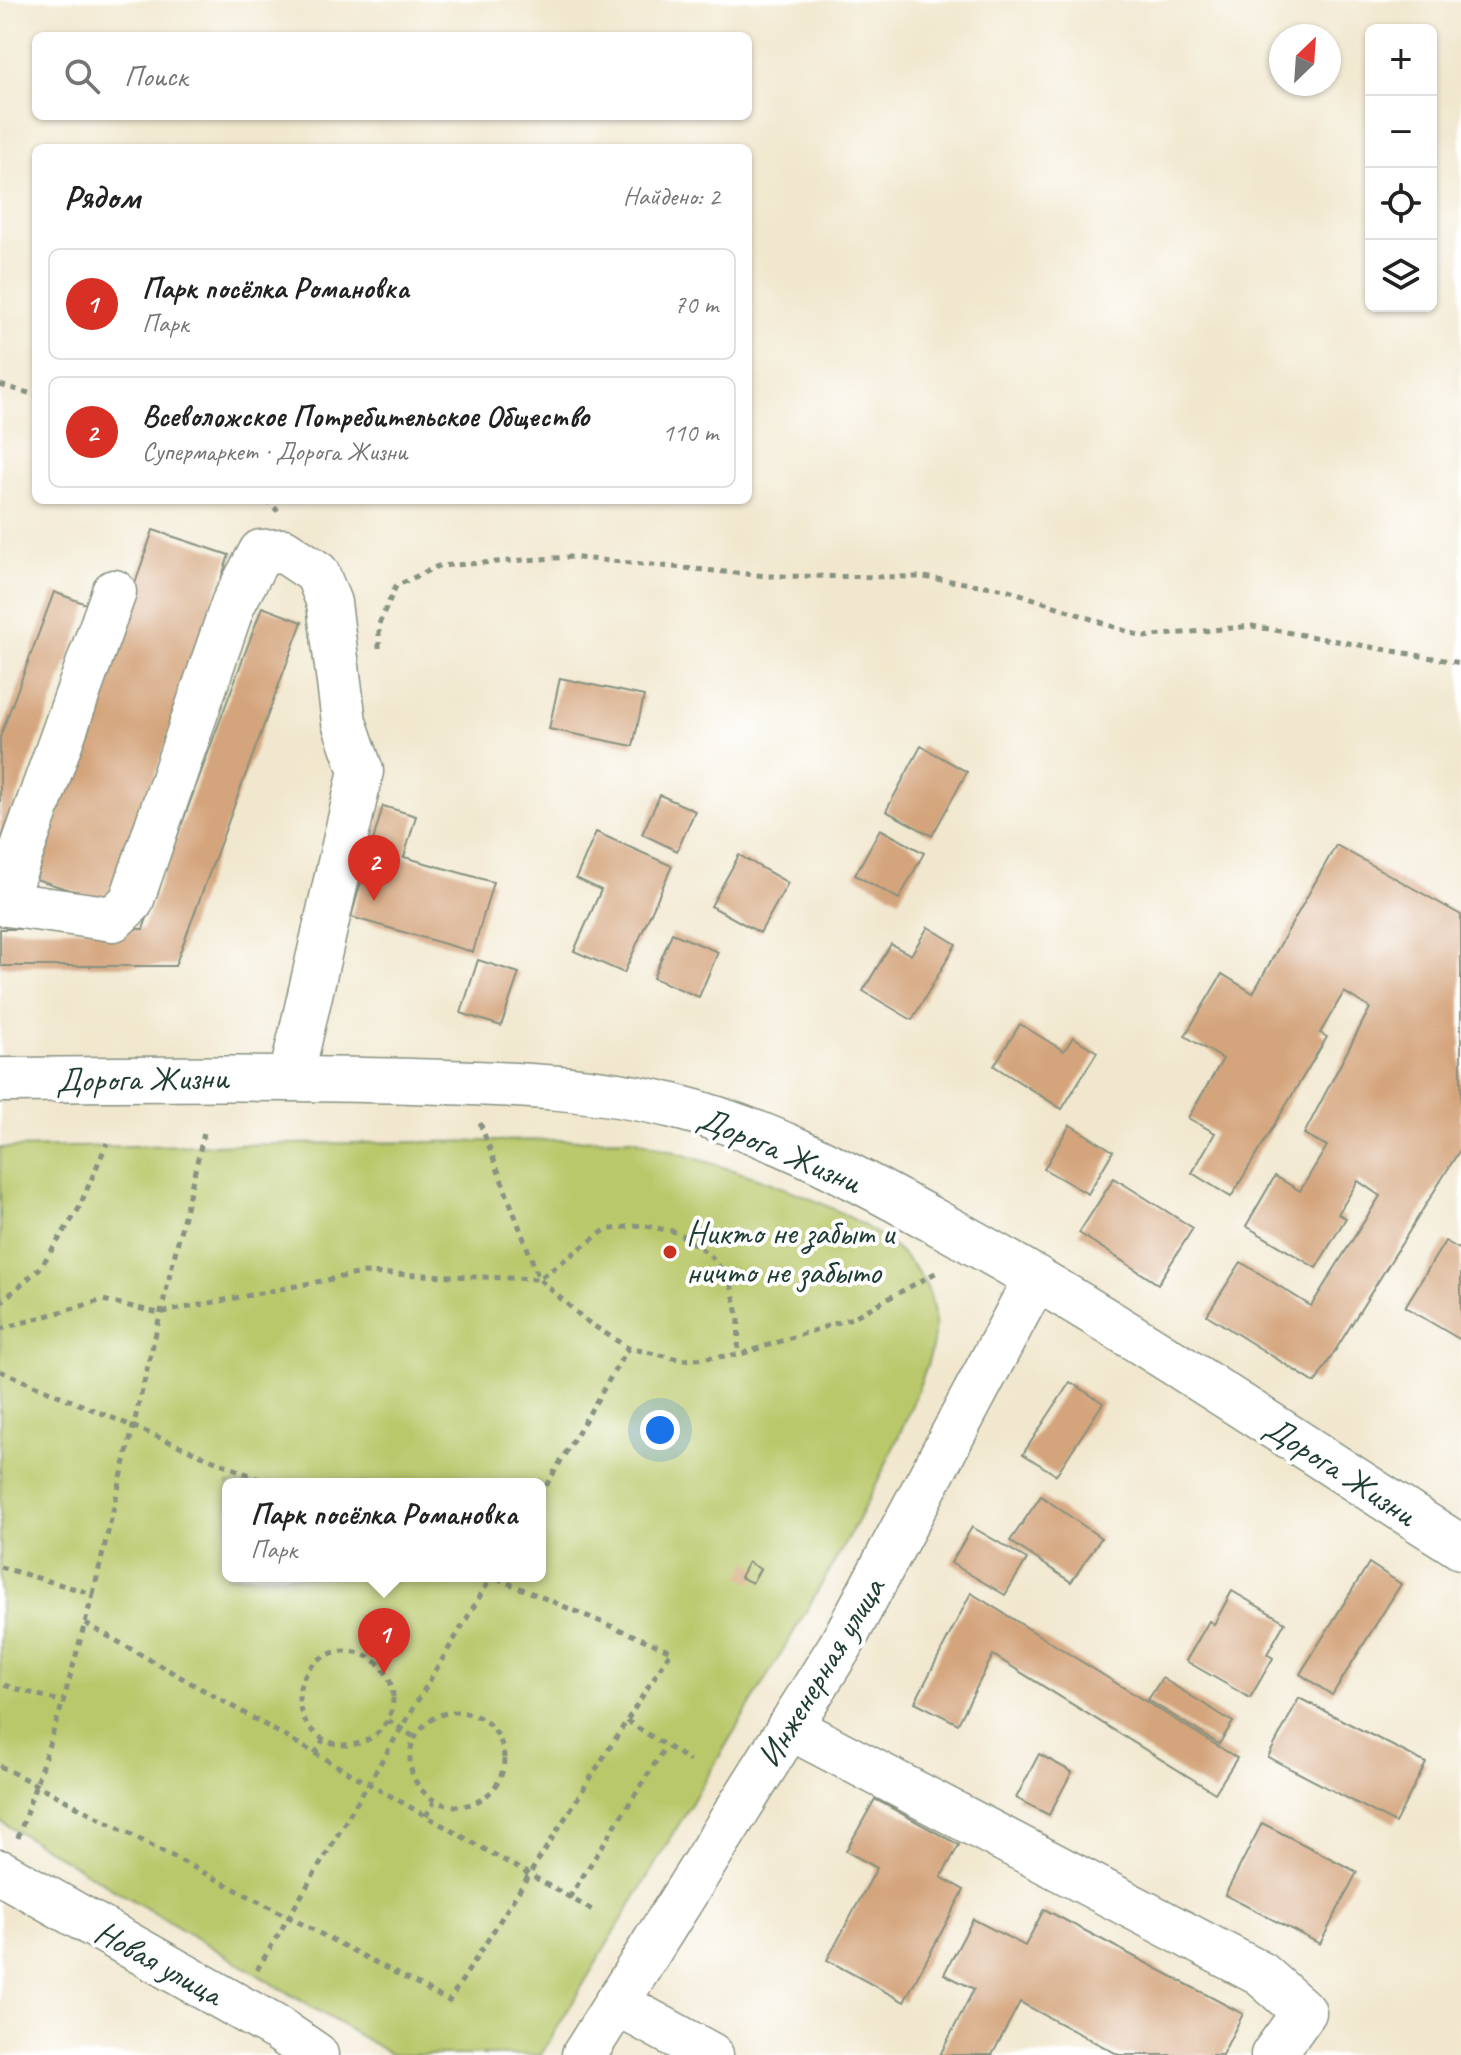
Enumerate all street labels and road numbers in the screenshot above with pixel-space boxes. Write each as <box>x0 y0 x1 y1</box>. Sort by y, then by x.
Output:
street label: Дорога Жизни <box>55 1055 230 1102</box>
street label: Дорога Жизни <box>692 1096 869 1204</box>
street label: Дорога Жизни <box>1257 1405 1426 1536</box>
street label: Инженерная улица <box>747 1568 895 1775</box>
street label: Новая улица <box>88 1910 233 2016</box>

